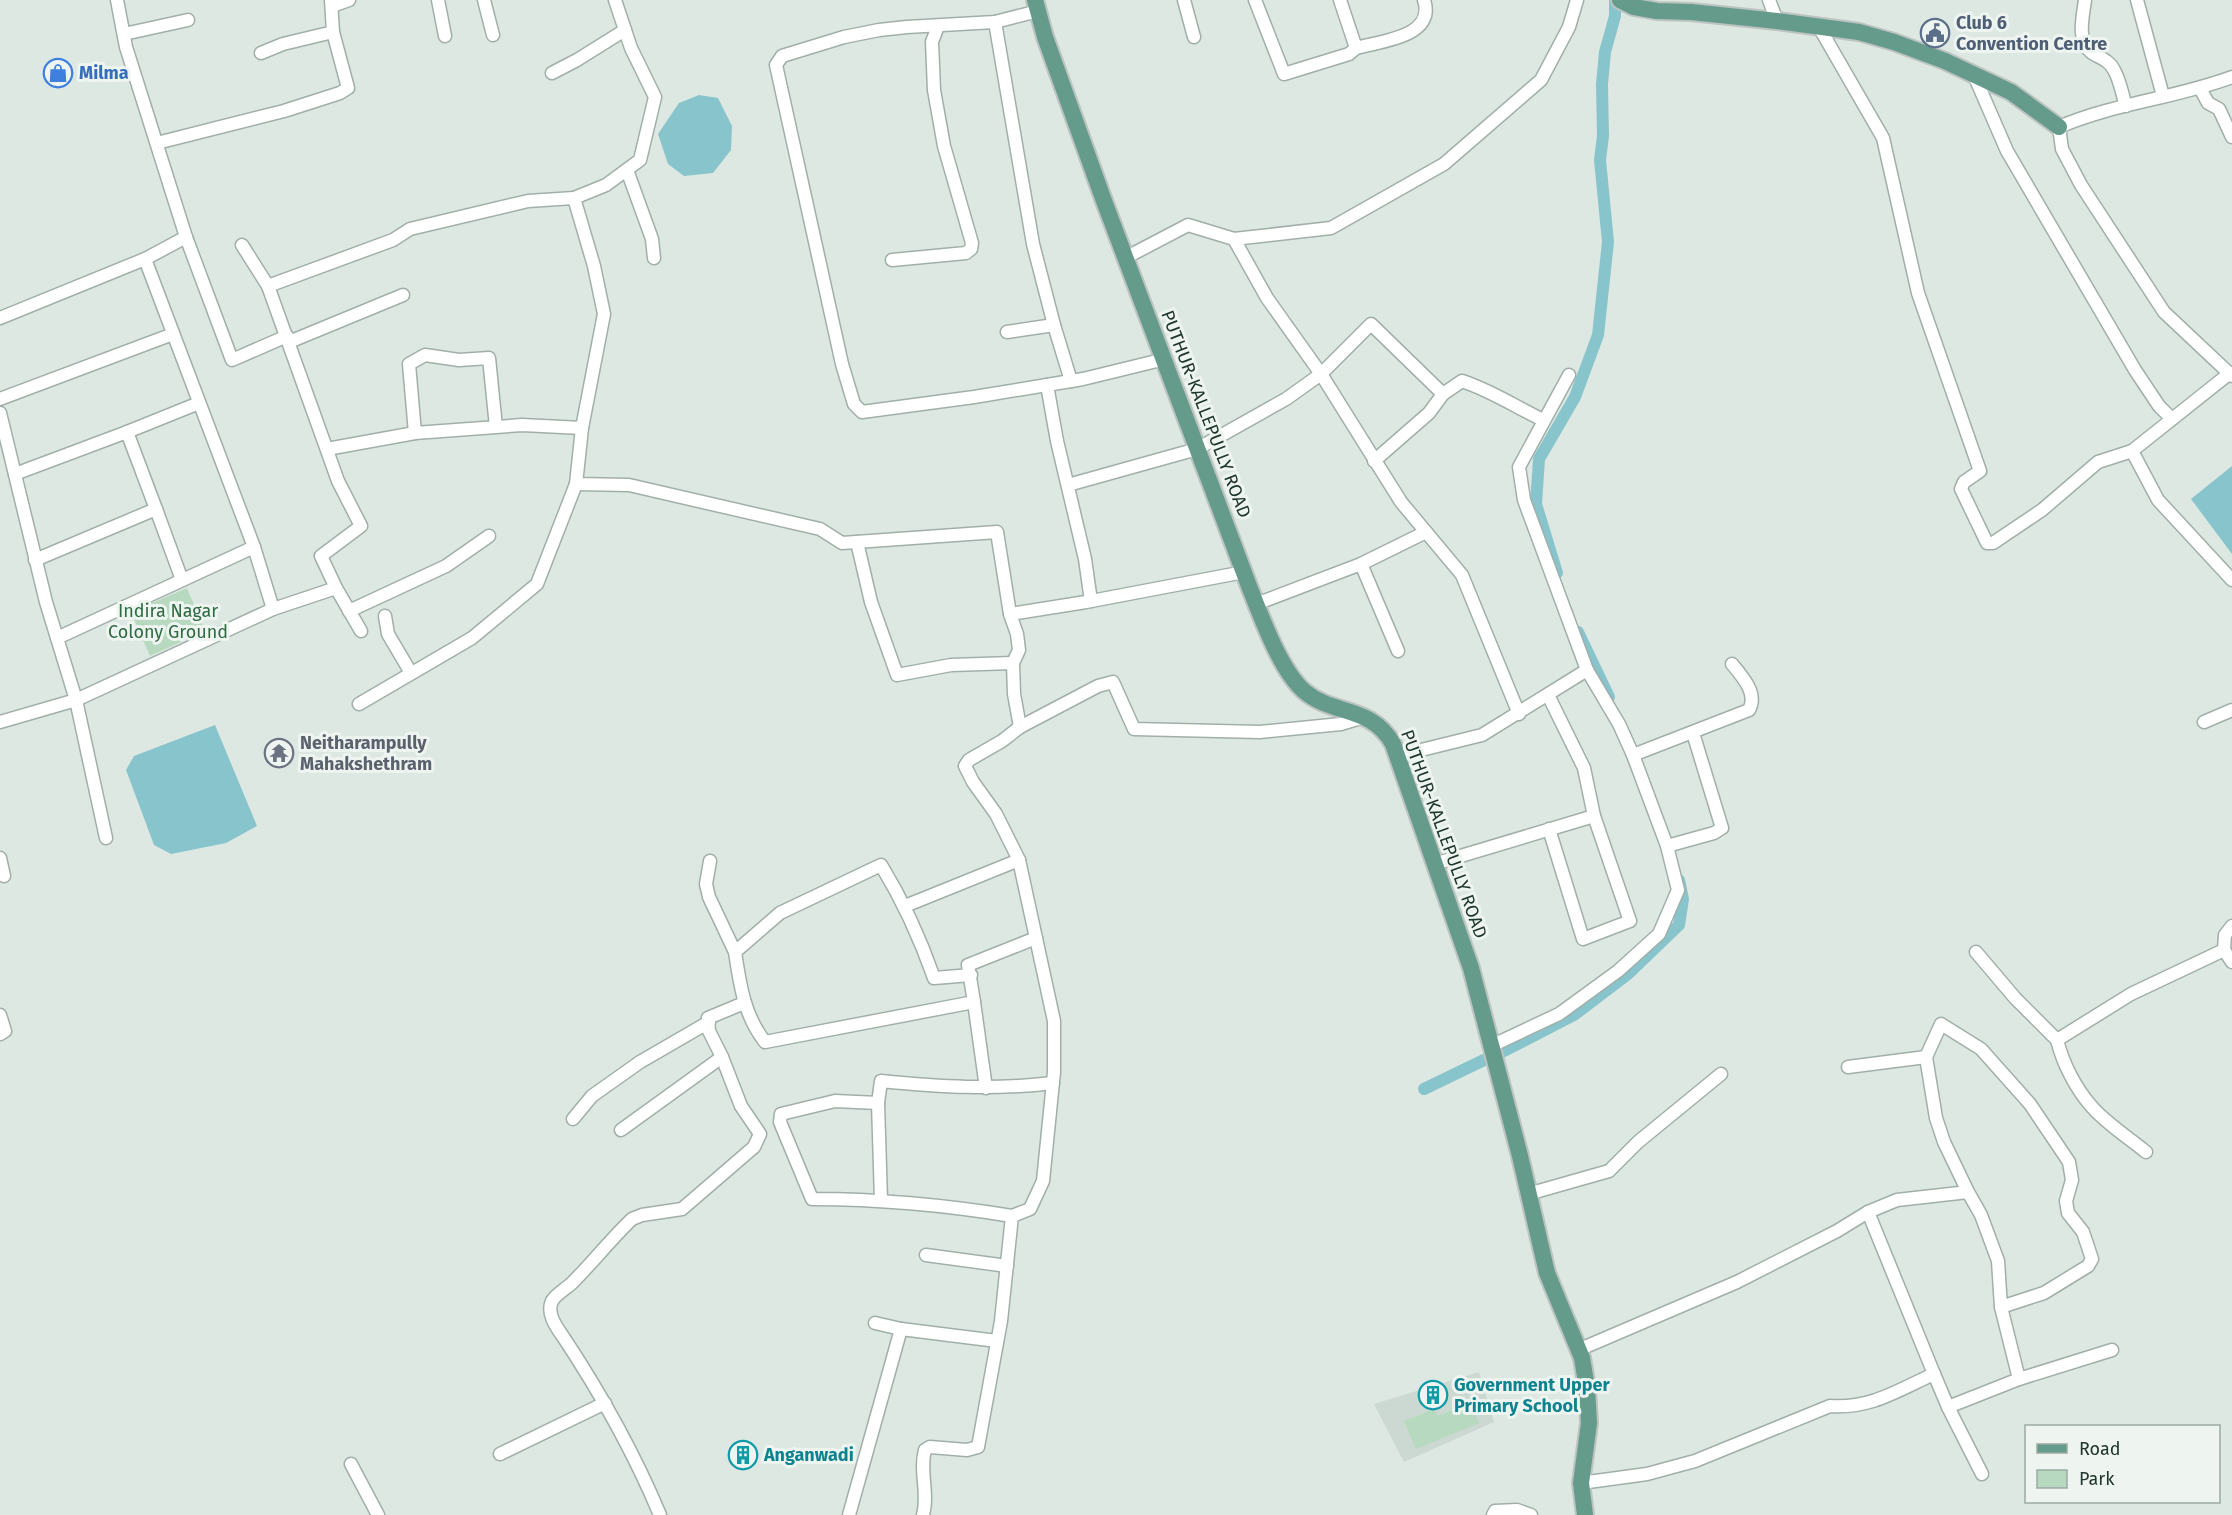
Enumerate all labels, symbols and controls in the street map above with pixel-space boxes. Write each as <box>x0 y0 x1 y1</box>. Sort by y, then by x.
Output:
place label: Club 6 Convention Centre <box>1956 12 2107 55</box>
public building icon: Club 6 Convention Centre <box>1919 17 1951 49</box>
shop icon: Milma <box>42 57 74 89</box>
place label: Milma <box>79 62 129 84</box>
street label: PUTHUR-KALLEPULLY ROAD <box>1156 307 1256 521</box>
park label: Indira Nagar Colony Ground <box>108 600 228 643</box>
street label: PUTHUR-KALLEPULLY ROAD <box>1396 727 1492 941</box>
place label: Neitharampully Mahakshethram <box>300 732 432 775</box>
temple icon: Neitharampully Mahakshethram <box>263 737 295 769</box>
place label: Government Upper Primary School <box>1454 1374 1610 1417</box>
building icon: Government Upper Primary School <box>1417 1379 1449 1411</box>
legend <box>2025 1425 2220 1503</box>
text: Road <box>2079 1438 2121 1460</box>
building icon: Anganwadi <box>727 1439 759 1471</box>
place label: Anganwadi <box>763 1444 854 1466</box>
text: Park <box>2079 1468 2115 1490</box>

